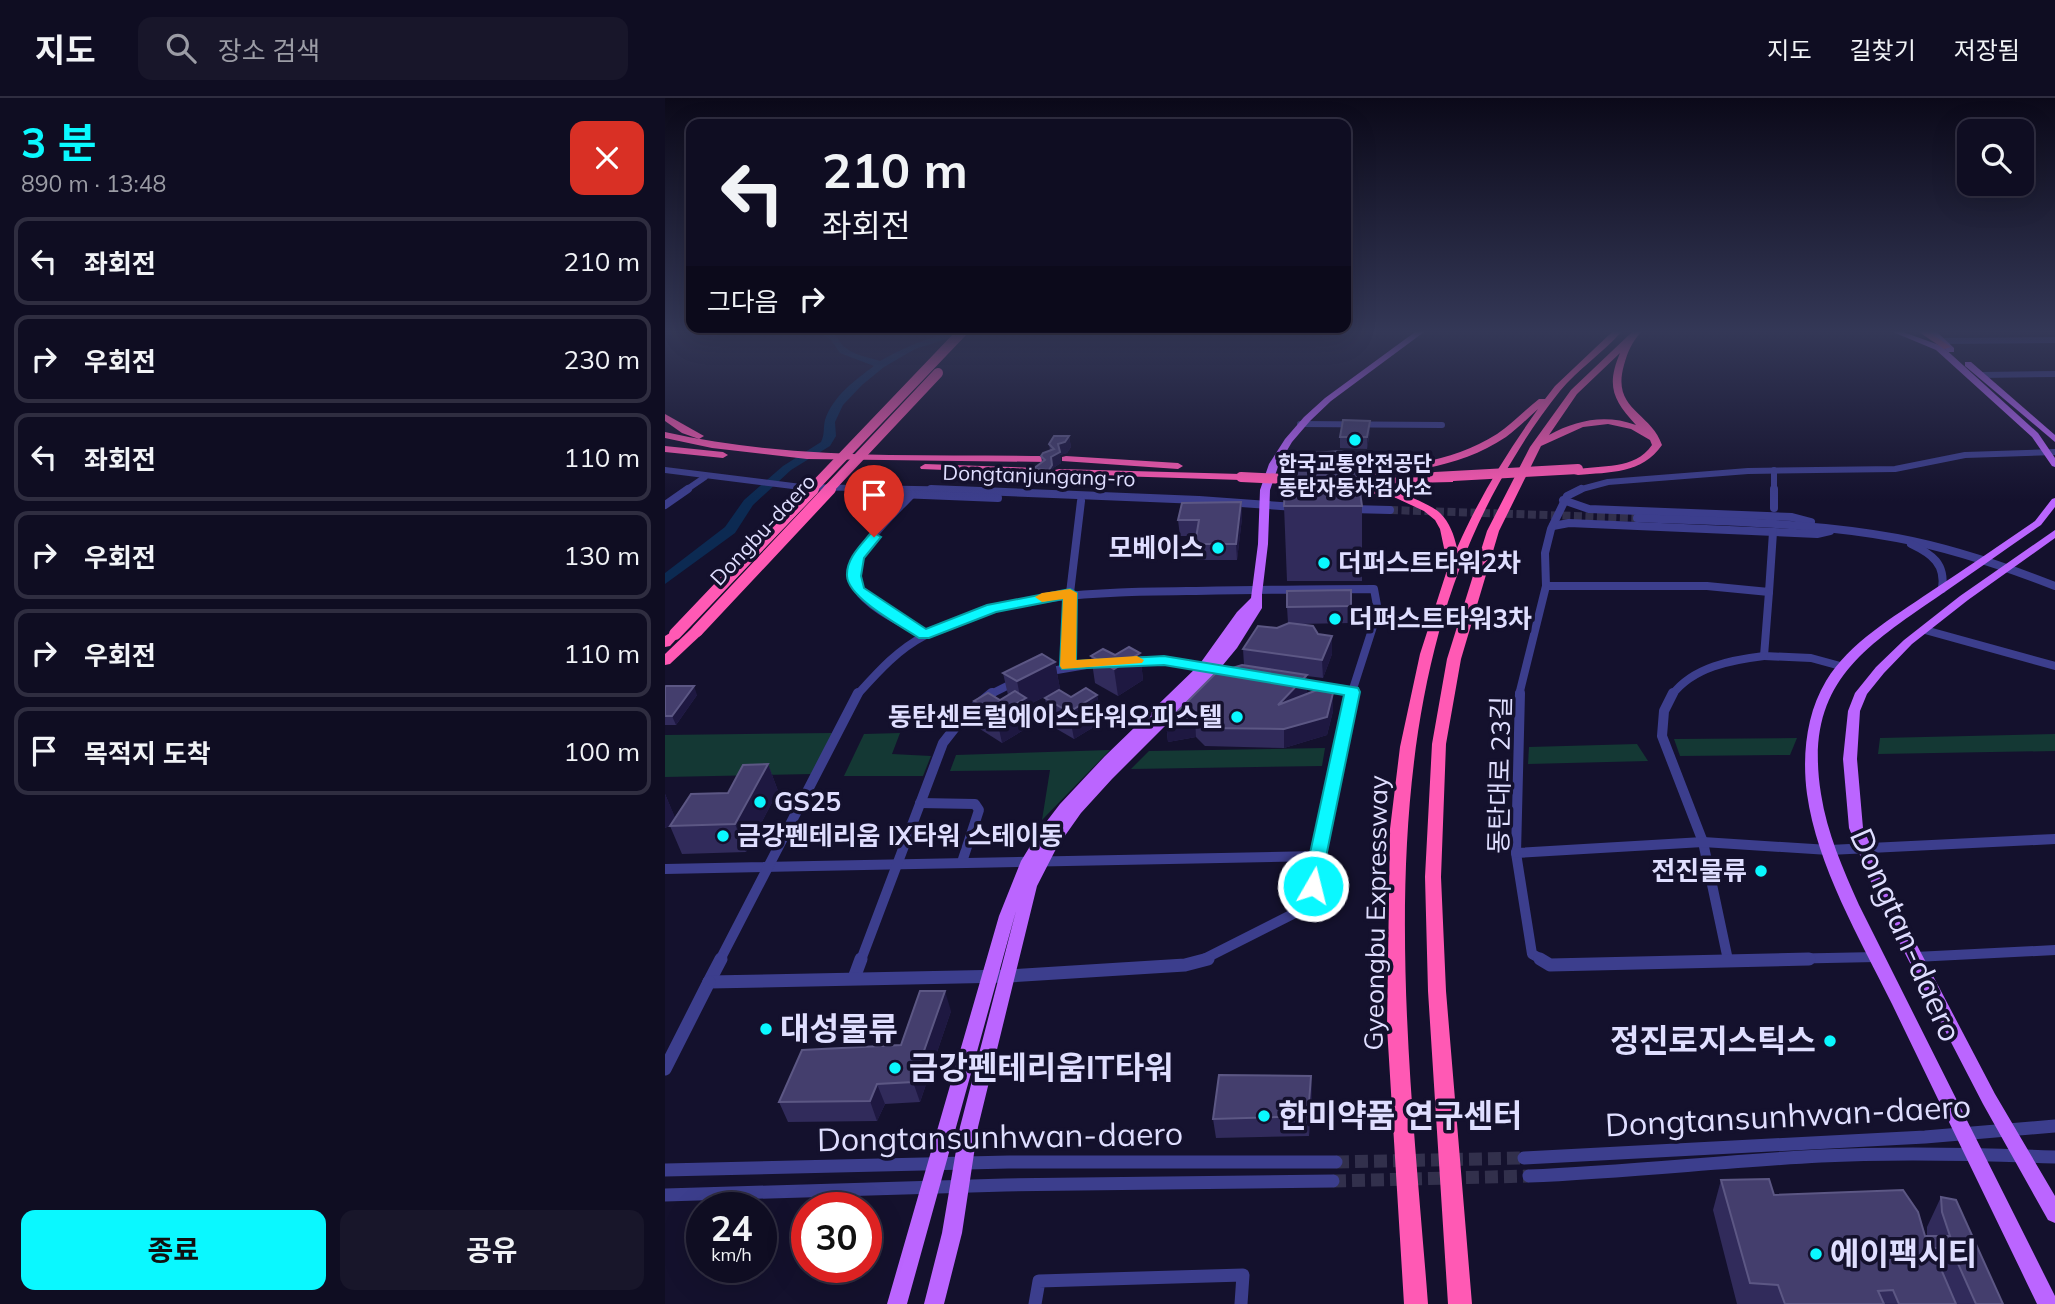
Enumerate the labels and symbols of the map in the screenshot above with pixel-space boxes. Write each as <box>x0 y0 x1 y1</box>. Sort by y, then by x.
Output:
marker: 한국교통안전공단 동탄자동차검사소 <box>1347 432 1363 448</box>
place label: 한국교통안전공단 동탄자동차검사소 <box>1278 450 1432 500</box>
street label: Dongtanjungang-ro <box>942 459 1136 491</box>
pin <box>844 465 904 537</box>
street label: Dongbu-daero <box>704 468 820 590</box>
place label: 모베이스 <box>1108 531 1204 564</box>
marker: 모베이스 <box>1210 540 1226 556</box>
place label: 더퍼스트타워2차 <box>1338 546 1521 579</box>
marker: 더퍼스트타워2차 <box>1316 555 1332 571</box>
place label: 더퍼스트타워3차 <box>1349 602 1532 635</box>
marker: 더퍼스트타워3차 <box>1327 611 1343 627</box>
street label: 동탄대로 23길 <box>1482 696 1517 854</box>
place label: 동탄센트럴에이스타워오피스텔 <box>888 700 1223 733</box>
marker: 동탄센트럴에이스타워오피스텔 <box>1229 709 1245 725</box>
street label: Gyeongbu Expressway <box>1357 775 1394 1051</box>
place label: GS25 <box>774 785 841 818</box>
marker: GS25 <box>752 794 768 810</box>
place label: 금강펜테리움 IX타워 스테이동 <box>737 819 1063 852</box>
street label: Dongtan-daero <box>1842 822 1972 1047</box>
marker: 금강펜테리움 IX타워 스테이동 <box>715 828 731 844</box>
position arrow <box>1276 849 1350 923</box>
place label: 전진물류 <box>1651 854 1747 887</box>
marker: 전진물류 <box>1753 863 1769 879</box>
place label: 대성물류 <box>780 1008 898 1048</box>
place label: 정진로지스틱스 <box>1610 1020 1816 1060</box>
marker: 대성물류 <box>758 1021 774 1037</box>
marker: 정진로지스틱스 <box>1822 1033 1838 1049</box>
place label: 금강펜테리움IT타워 <box>909 1047 1173 1087</box>
marker: 금강펜테리움IT타워 <box>887 1060 903 1076</box>
street label: Dongtansunhwan-daero <box>1604 1085 1972 1145</box>
place label: 한미약품 연구센터 <box>1278 1095 1522 1135</box>
marker: 한미약품 연구센터 <box>1256 1108 1272 1124</box>
street label: Dongtansunhwan-daero <box>817 1113 1183 1159</box>
speed limit sign: 30 <box>791 1192 882 1283</box>
place label: 에이팩시티 <box>1830 1233 1977 1273</box>
marker: 에이팩시티 <box>1808 1246 1824 1262</box>

